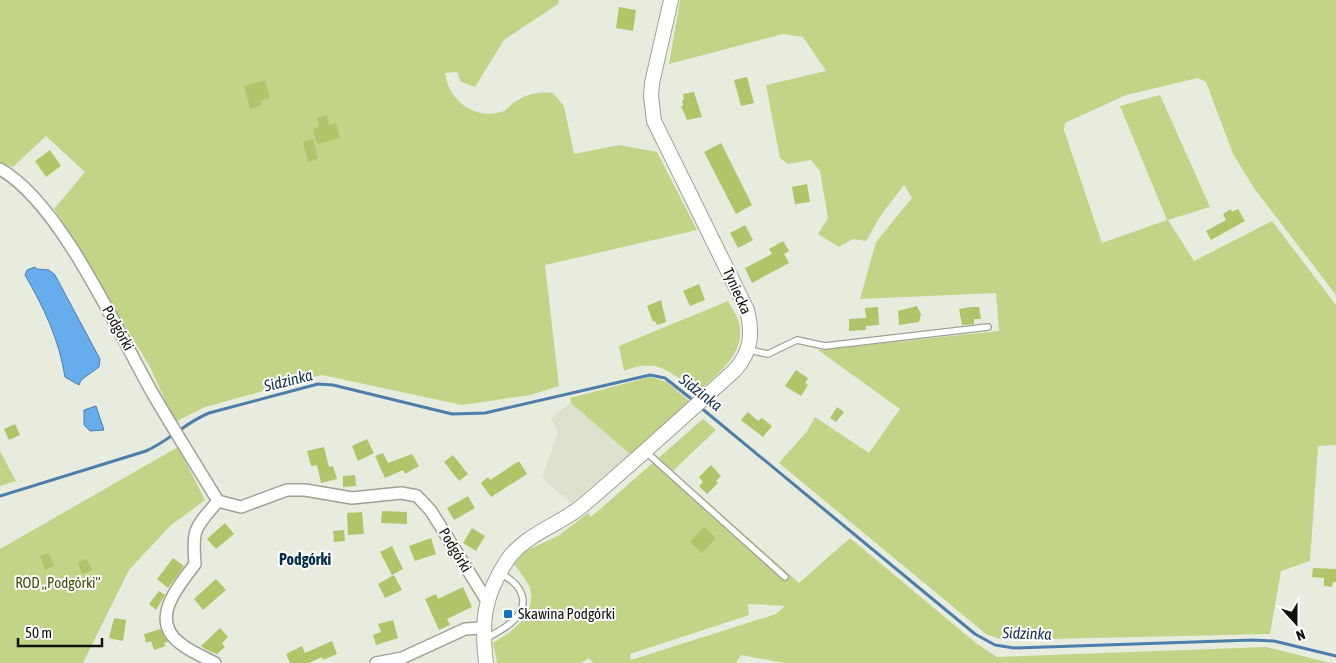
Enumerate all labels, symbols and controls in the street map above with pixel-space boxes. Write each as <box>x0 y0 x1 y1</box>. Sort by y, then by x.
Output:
street label: Tyniecka <box>720 265 755 317</box>
street label: Podgórki <box>99 302 138 353</box>
water label: Sidzinka <box>261 365 315 395</box>
water label: Sidzinka <box>675 369 726 415</box>
street label: Podgórki <box>436 525 475 575</box>
district label: Podgórki <box>279 550 331 568</box>
park label: ROD „Podgórki” <box>15 574 101 591</box>
north arrow <box>1271 598 1321 648</box>
place label: Skawina Podgórki <box>518 605 615 622</box>
marker: Skawina Podgórki <box>502 608 514 620</box>
scale bar <box>18 616 101 648</box>
water label: Sidzinka <box>1001 623 1053 643</box>
text: 50 m <box>25 624 52 641</box>
text: N <box>1294 626 1307 644</box>

